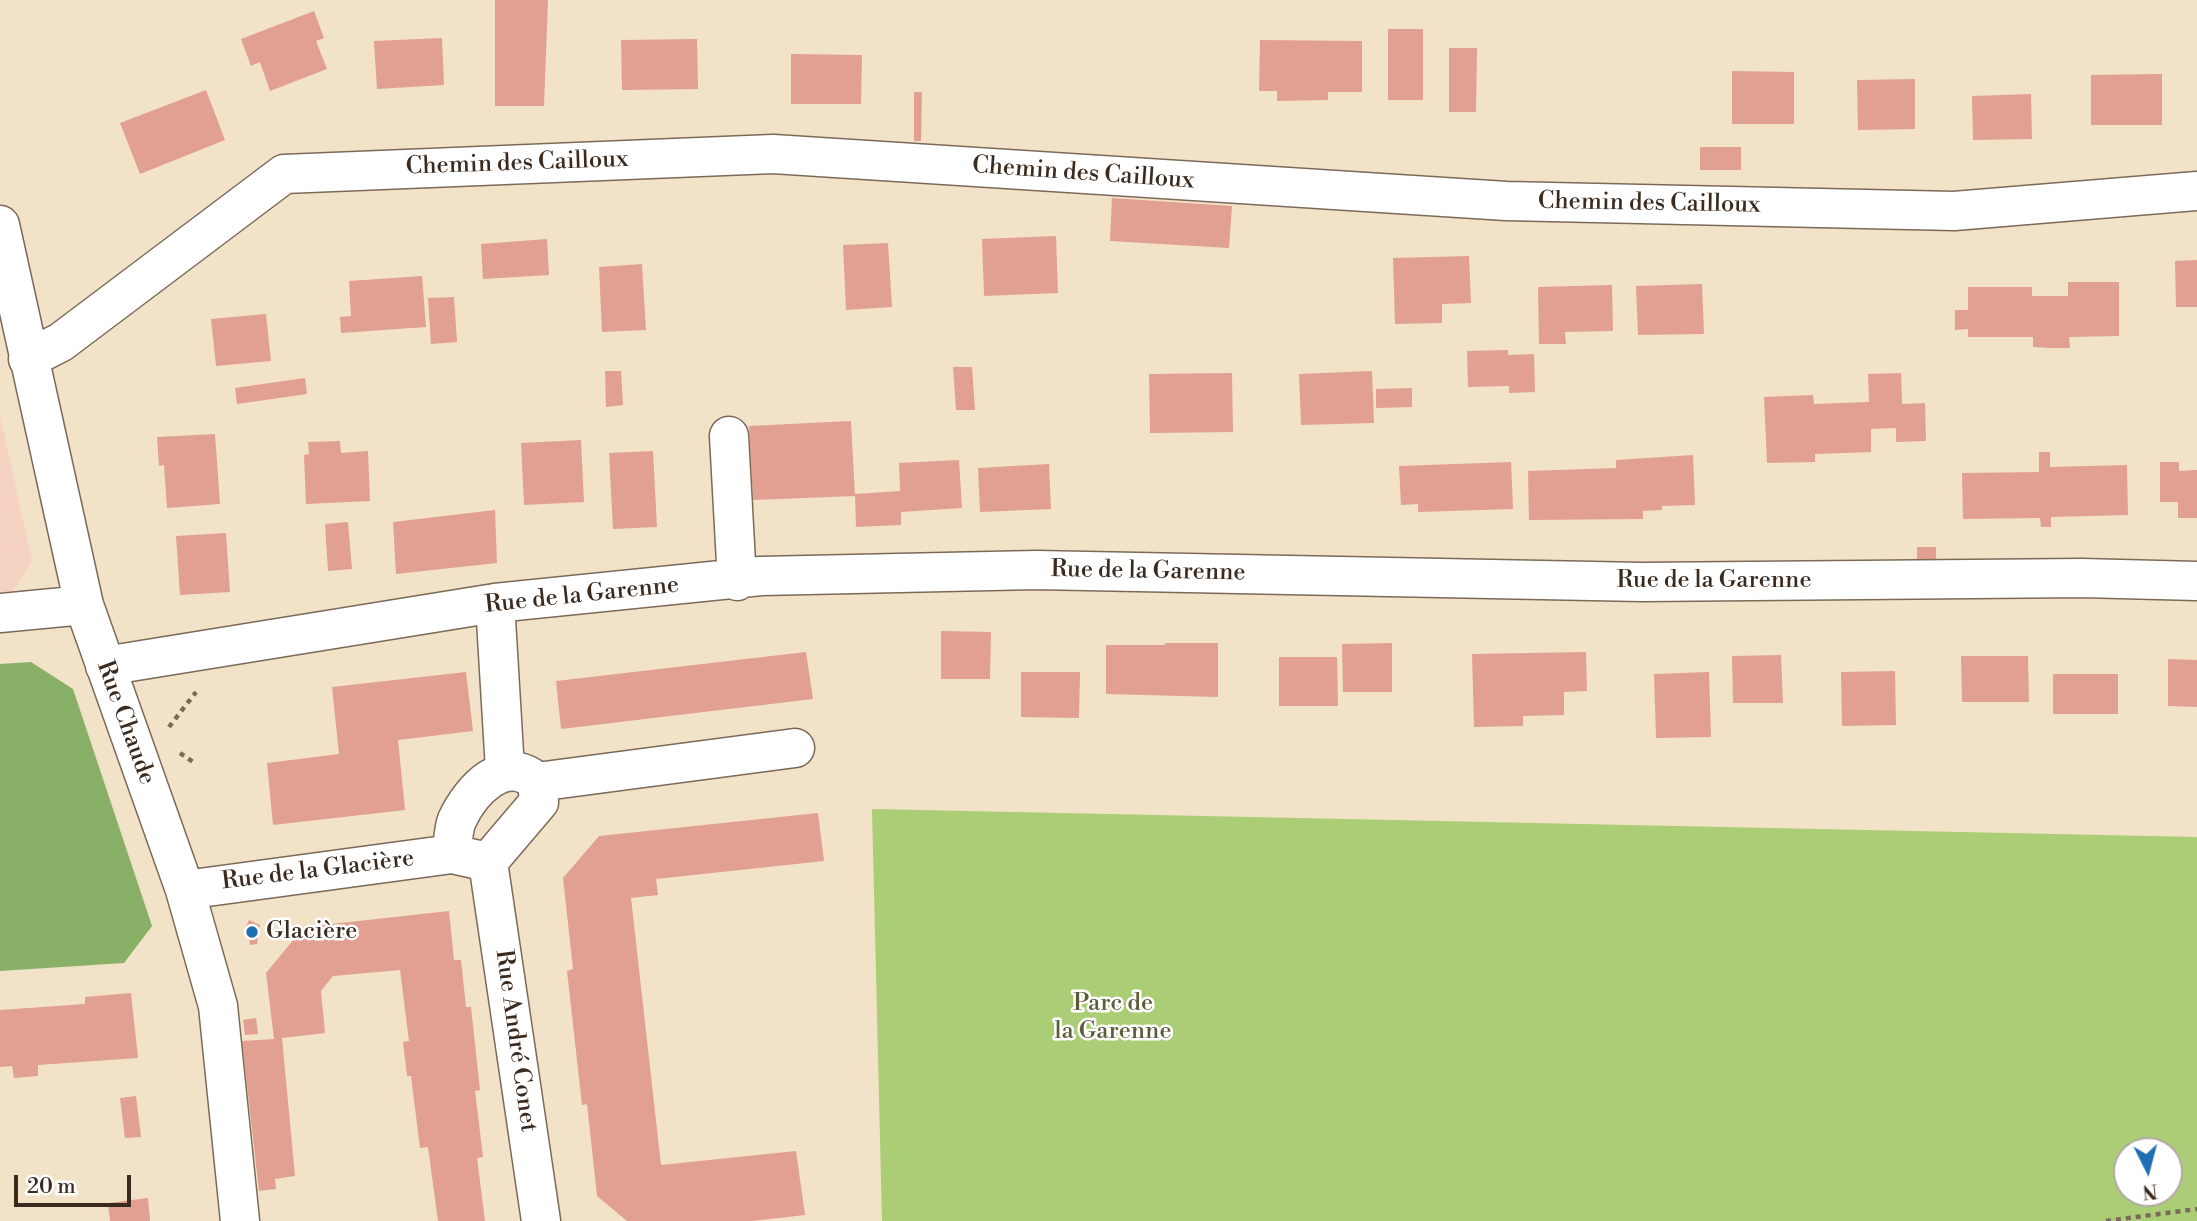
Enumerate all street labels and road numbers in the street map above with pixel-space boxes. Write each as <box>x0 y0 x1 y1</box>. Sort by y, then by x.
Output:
street label: Chemin des Cailloux <box>405 146 629 182</box>
street label: Chemin des Cailloux <box>971 152 1195 196</box>
street label: Chemin des Cailloux <box>1538 188 1760 220</box>
street label: Rue de la Garenne <box>1050 556 1246 588</box>
street label: Rue de la Garenne <box>1616 567 1812 595</box>
street label: Rue de la Garenne <box>483 571 681 621</box>
street label: Rue Chaude <box>89 657 161 789</box>
street label: Rue de la Glacière <box>220 845 416 897</box>
street label: Rue André Conet <box>488 948 542 1134</box>

